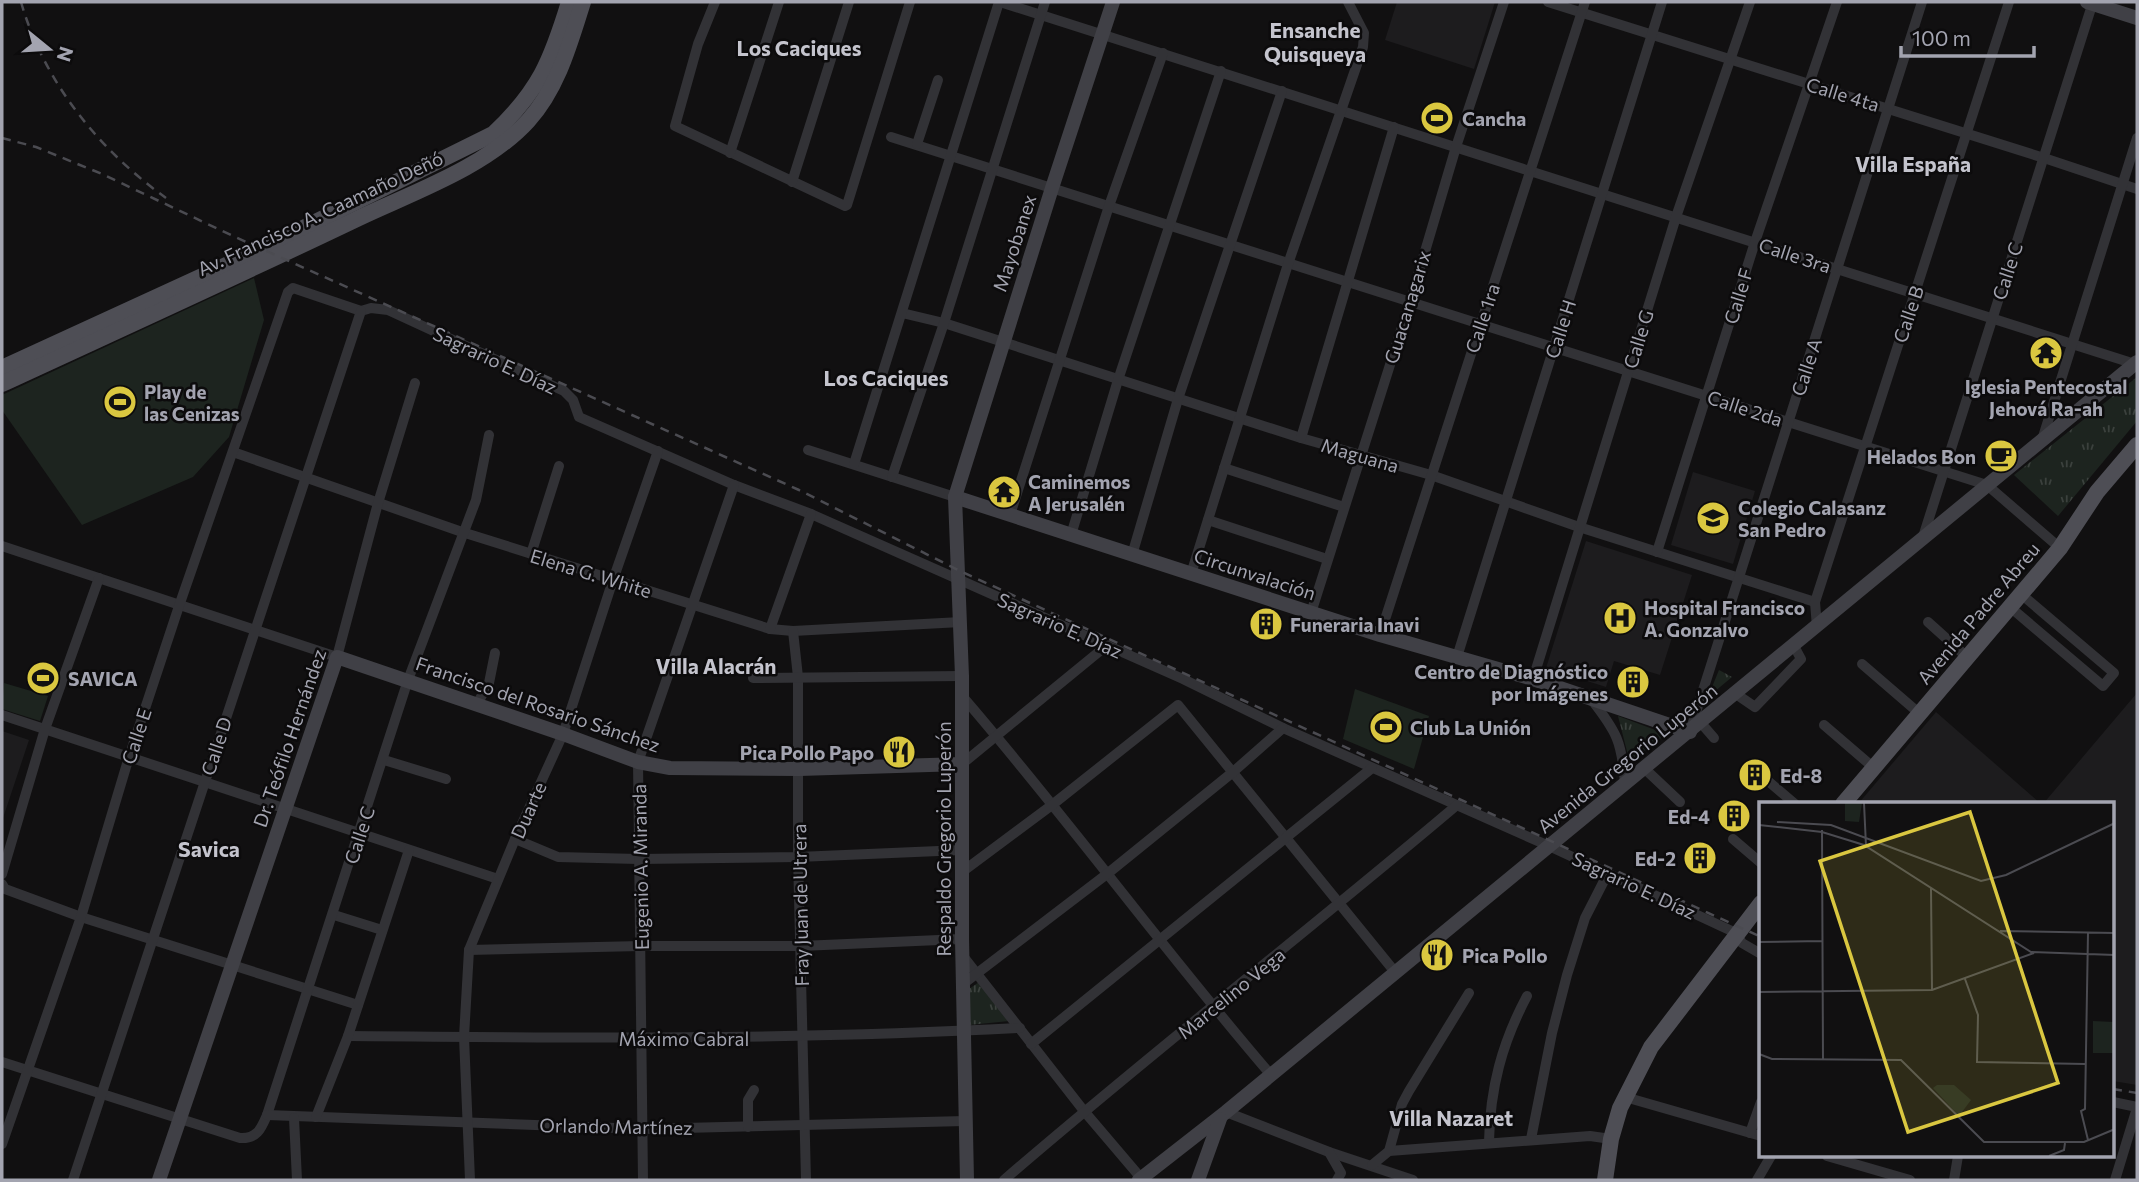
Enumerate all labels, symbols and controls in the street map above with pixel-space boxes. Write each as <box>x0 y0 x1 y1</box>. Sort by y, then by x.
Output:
north arrow <box>14 14 84 84</box>
scale bar <box>1901 14 2034 58</box>
district label: Ensanche Quisqueya <box>1264 17 1366 66</box>
text: 100 m <box>1912 25 1971 50</box>
district label: Los Caciques <box>737 35 862 60</box>
text: N <box>53 44 79 65</box>
street label: Calle 4ta <box>1804 72 1882 116</box>
sports icon: Cancha <box>1418 99 1456 137</box>
place label: Cancha <box>1462 107 1526 130</box>
street label: Av. Francisco A. Caamaño Deñó <box>194 146 446 280</box>
district label: Villa España <box>1855 151 1971 176</box>
street label: Mayobanex <box>987 192 1041 294</box>
street label: Calle 3ra <box>1756 233 1834 277</box>
street label: Calle C <box>1987 239 2027 303</box>
street label: Guacanagarix <box>1379 248 1435 366</box>
street label: Calle F <box>1719 265 1757 327</box>
street label: Calle 1ra <box>1460 280 1504 356</box>
street label: Calle B <box>1888 283 1928 345</box>
street label: Calle H <box>1540 297 1580 361</box>
street label: Calle G <box>1618 307 1658 371</box>
street label: Sagrario E. Díaz <box>429 321 561 399</box>
temple icon: Iglesia Pentecostal Jehová Ra-ah <box>2027 334 2065 372</box>
street label: Calle A <box>1786 335 1826 399</box>
district label: Los Caciques <box>824 365 949 390</box>
place label: Iglesia Pentecostal Jehová Ra-ah <box>1965 375 2127 420</box>
place label: Play de las Cenizas <box>144 380 240 425</box>
sports icon: Play de las Cenizas <box>101 383 139 421</box>
street label: Calle 2da <box>1704 385 1786 431</box>
street label: Maguana <box>1319 433 1401 477</box>
cafe icon: Helados Bon <box>1982 437 2020 475</box>
place label: Helados Bon <box>1867 445 1976 468</box>
place label: Caminemos A Jerusalén <box>1028 470 1131 515</box>
temple icon: Caminemos A Jerusalén <box>985 473 1023 511</box>
place label: Colegio Calasanz San Pedro <box>1738 496 1886 541</box>
school or university icon: Colegio Calasanz San Pedro <box>1694 499 1732 537</box>
street label: Avenida Padre Abreu <box>1912 537 2044 689</box>
street label: Circunvalación <box>1191 543 1319 605</box>
street label: Elena G. White <box>528 544 654 602</box>
street label: Sagrario E. Díaz <box>994 587 1126 663</box>
place label: Hospital Francisco A. Gonzalvo <box>1644 596 1805 641</box>
hospital icon: Hospital Francisco A. Gonzalvo <box>1601 599 1639 637</box>
building icon: Funeraria Inavi <box>1247 605 1285 643</box>
place label: Funeraria Inavi <box>1290 613 1419 636</box>
street label: Dr. Teófilo Hernández <box>248 646 330 830</box>
street label: Francisco del Rosario Sánchez <box>413 651 663 757</box>
district label: Villa Alacrán <box>656 653 776 678</box>
sports icon: SAVICA <box>24 659 62 697</box>
place label: Centro de Diagnóstico por Imágenes <box>1414 660 1608 705</box>
building icon: Centro de Diagnóstico por Imágenes <box>1614 663 1652 701</box>
place label: SAVICA <box>68 667 138 690</box>
street label: Avenida Gregorio Luperón <box>1533 678 1721 838</box>
street label: Calle E <box>116 705 156 767</box>
sports icon: Club La Unión <box>1367 708 1405 746</box>
street label: Calle D <box>196 714 236 778</box>
place label: Club La Unión <box>1410 716 1531 739</box>
street label: Respaldo Gregorio Luperón <box>932 721 955 957</box>
restaurant icon: Pica Pollo Papo <box>880 733 918 771</box>
place label: Pica Pollo Papo <box>740 741 874 764</box>
building icon: Ed-8 <box>1736 756 1774 794</box>
place label: Ed-8 <box>1780 764 1822 787</box>
street label: Duarte <box>505 778 551 842</box>
street label: Eugenio A. Miranda <box>627 784 653 950</box>
building icon: Ed-4 <box>1715 797 1753 835</box>
inset map <box>1759 802 2114 1158</box>
street label: Calle C <box>339 803 379 867</box>
place label: Ed-4 <box>1668 805 1710 828</box>
street label: Fray Juan de Utrera <box>787 823 813 987</box>
district label: Savica <box>178 836 240 861</box>
building icon: Ed-2 <box>1681 839 1719 877</box>
street label: Sagrario E. Díaz <box>1568 846 1700 924</box>
place label: Ed-2 <box>1635 847 1676 870</box>
restaurant icon: Pica Pollo <box>1418 936 1456 974</box>
street label: Marcelino Vega <box>1172 943 1290 1043</box>
place label: Pica Pollo <box>1462 944 1548 967</box>
street label: Máximo Cabral <box>619 1027 749 1050</box>
district label: Villa Nazaret <box>1389 1105 1513 1130</box>
street label: Orlando Martínez <box>539 1113 693 1139</box>

